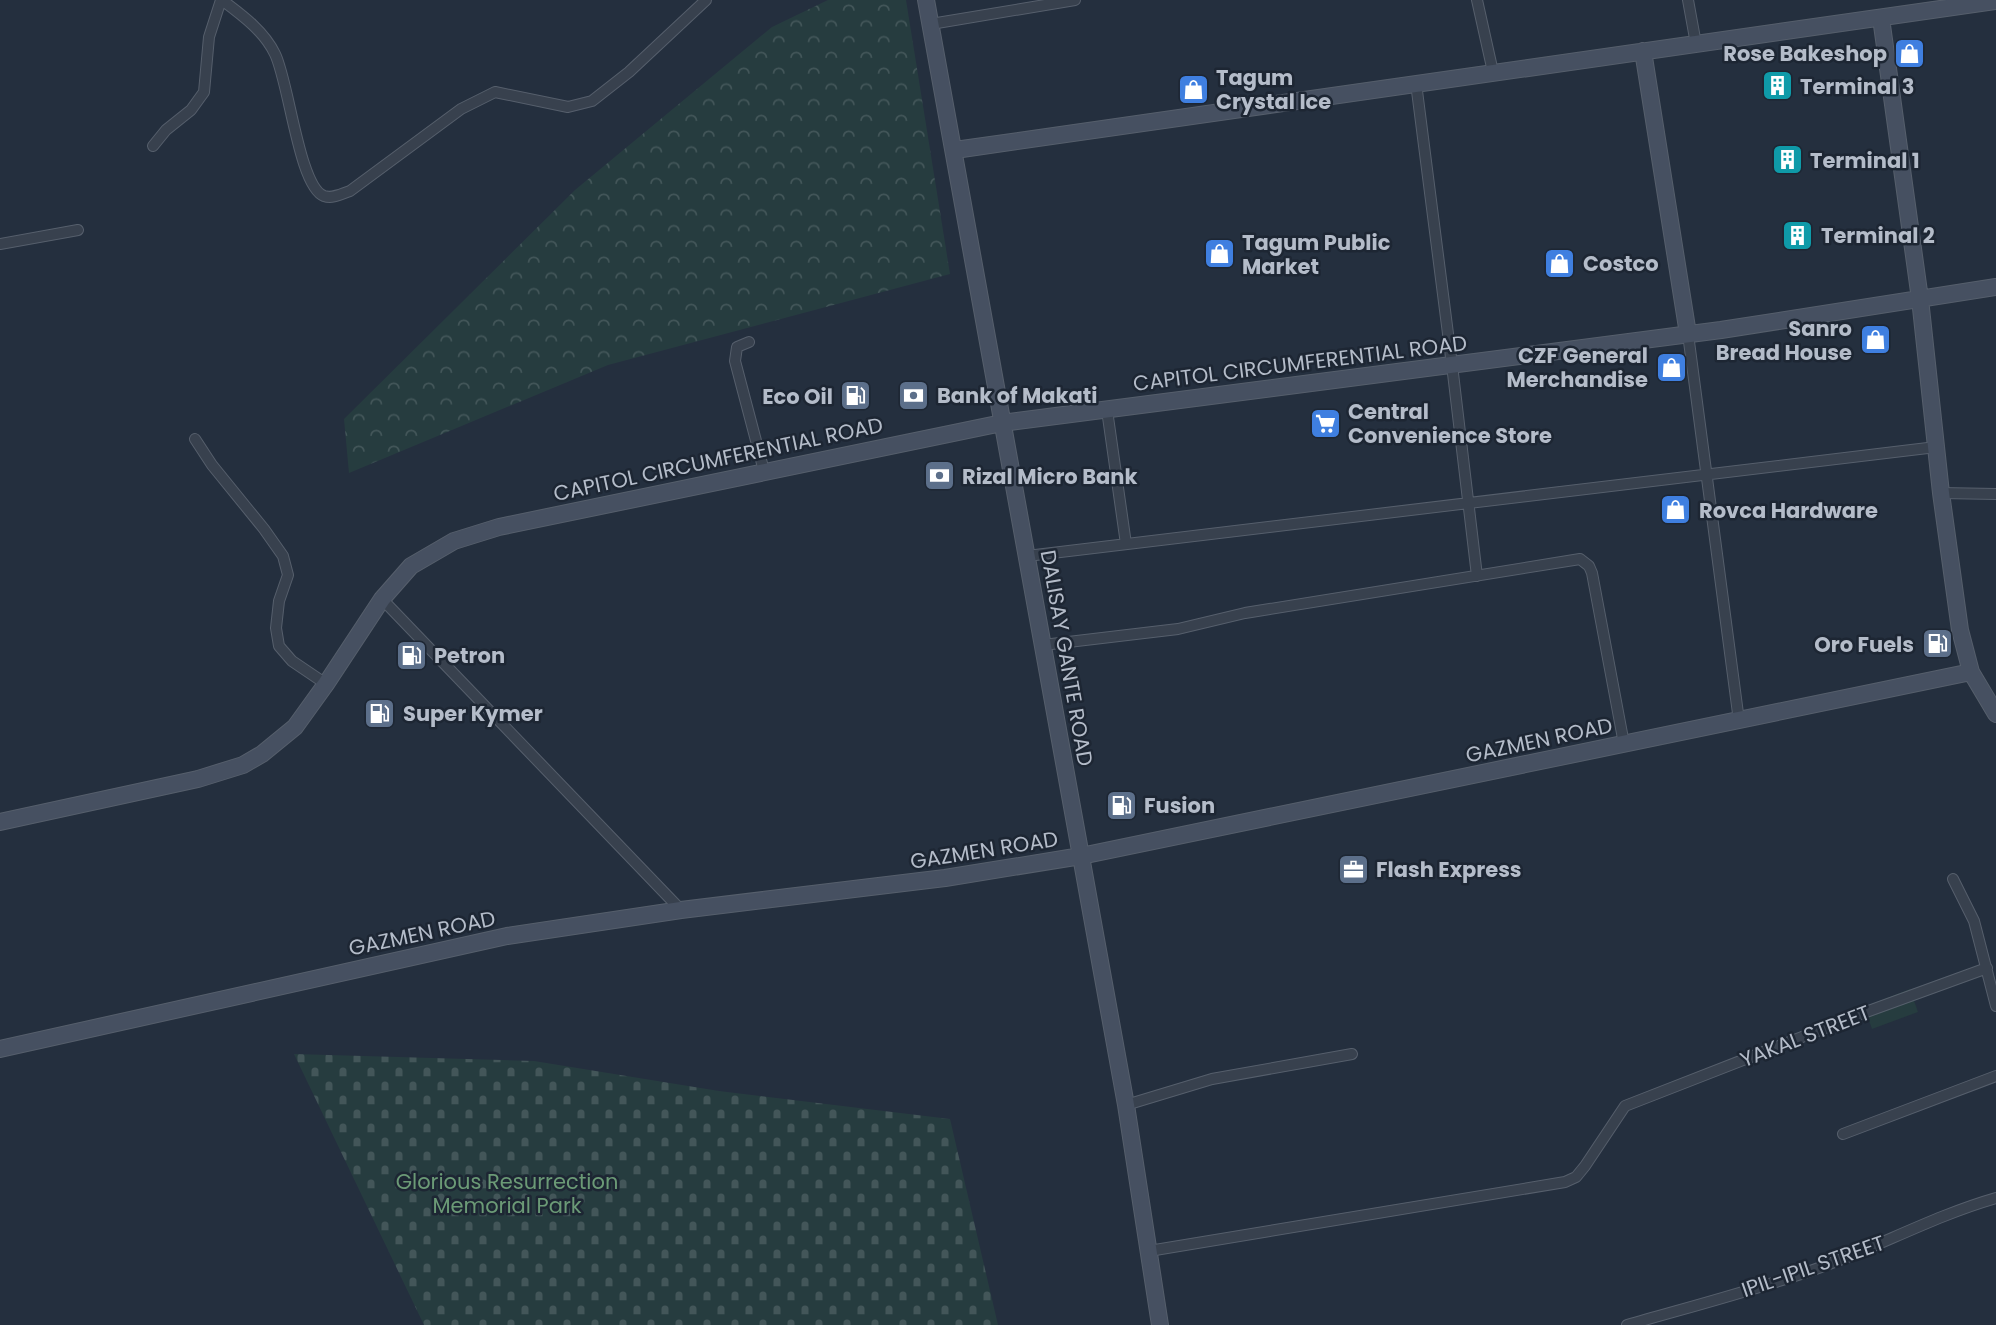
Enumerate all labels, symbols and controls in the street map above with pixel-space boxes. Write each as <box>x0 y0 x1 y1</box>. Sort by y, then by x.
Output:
shop icon: Rose Bakeshop <box>1893 36 1927 70</box>
place label: Rose Bakeshop <box>1723 39 1887 68</box>
place label: Tagum Crystal Ice <box>1216 63 1331 116</box>
building icon: Terminal 3 <box>1760 69 1794 103</box>
shop icon: Tagum Crystal Ice <box>1176 72 1210 106</box>
place label: Terminal 3 <box>1800 72 1915 101</box>
building icon: Terminal 1 <box>1770 143 1804 177</box>
place label: Terminal 1 <box>1810 146 1920 175</box>
building icon: Terminal 2 <box>1781 218 1815 252</box>
place label: Terminal 2 <box>1821 221 1935 250</box>
place label: Tagum Public Market <box>1242 228 1391 281</box>
shop icon: Tagum Public Market <box>1202 237 1236 271</box>
shop icon: Costco <box>1543 246 1577 280</box>
place label: Costco <box>1583 249 1659 278</box>
place label: Sanro Bread House <box>1716 314 1852 367</box>
shop icon: Sanro Bread House <box>1858 323 1892 357</box>
street label: CAPITOL CIRCUMFERENTIAL ROAD <box>1131 328 1469 398</box>
place label: CZF General Merchandise <box>1506 341 1648 394</box>
shop icon: CZF General Merchandise <box>1654 350 1688 384</box>
bank icon: Bank of Makati <box>897 378 931 412</box>
fuel station icon: Eco Oil <box>839 379 873 413</box>
place label: Bank of Makati <box>937 381 1098 410</box>
place label: Eco Oil <box>762 382 833 411</box>
place label: Central Convenience Store <box>1348 397 1552 450</box>
supermarket icon: Central Convenience Store <box>1308 406 1342 440</box>
street label: CAPITOL CIRCUMFERENTIAL ROAD <box>551 410 885 508</box>
bank icon: Rizal Micro Bank <box>922 459 956 493</box>
place label: Rizal Micro Bank <box>962 462 1137 491</box>
shop icon: Rovca Hardware <box>1659 493 1693 527</box>
place label: Rovca Hardware <box>1699 496 1878 525</box>
street label: DALISAY GANTE ROAD <box>1034 548 1100 768</box>
fuel station icon: Oro Fuels <box>1920 627 1954 661</box>
place label: Oro Fuels <box>1814 630 1914 659</box>
fuel station icon: Petron <box>394 638 428 672</box>
place label: Petron <box>434 641 505 670</box>
fuel station icon: Super Kymer <box>363 696 397 730</box>
place label: Super Kymer <box>403 699 543 728</box>
street label: GAZMEN ROAD <box>1463 710 1615 770</box>
fuel station icon: Fusion <box>1104 788 1138 822</box>
place label: Fusion <box>1144 791 1215 820</box>
street label: GAZMEN ROAD <box>908 824 1060 876</box>
office icon: Flash Express <box>1336 852 1370 886</box>
place label: Flash Express <box>1376 855 1522 884</box>
street label: GAZMEN ROAD <box>346 903 498 963</box>
street label: YAKAL STREET <box>1736 998 1874 1074</box>
park label: Glorious Resurrection Memorial Park <box>396 1167 618 1220</box>
street label: IPIL-IPIL STREET <box>1738 1228 1888 1304</box>

